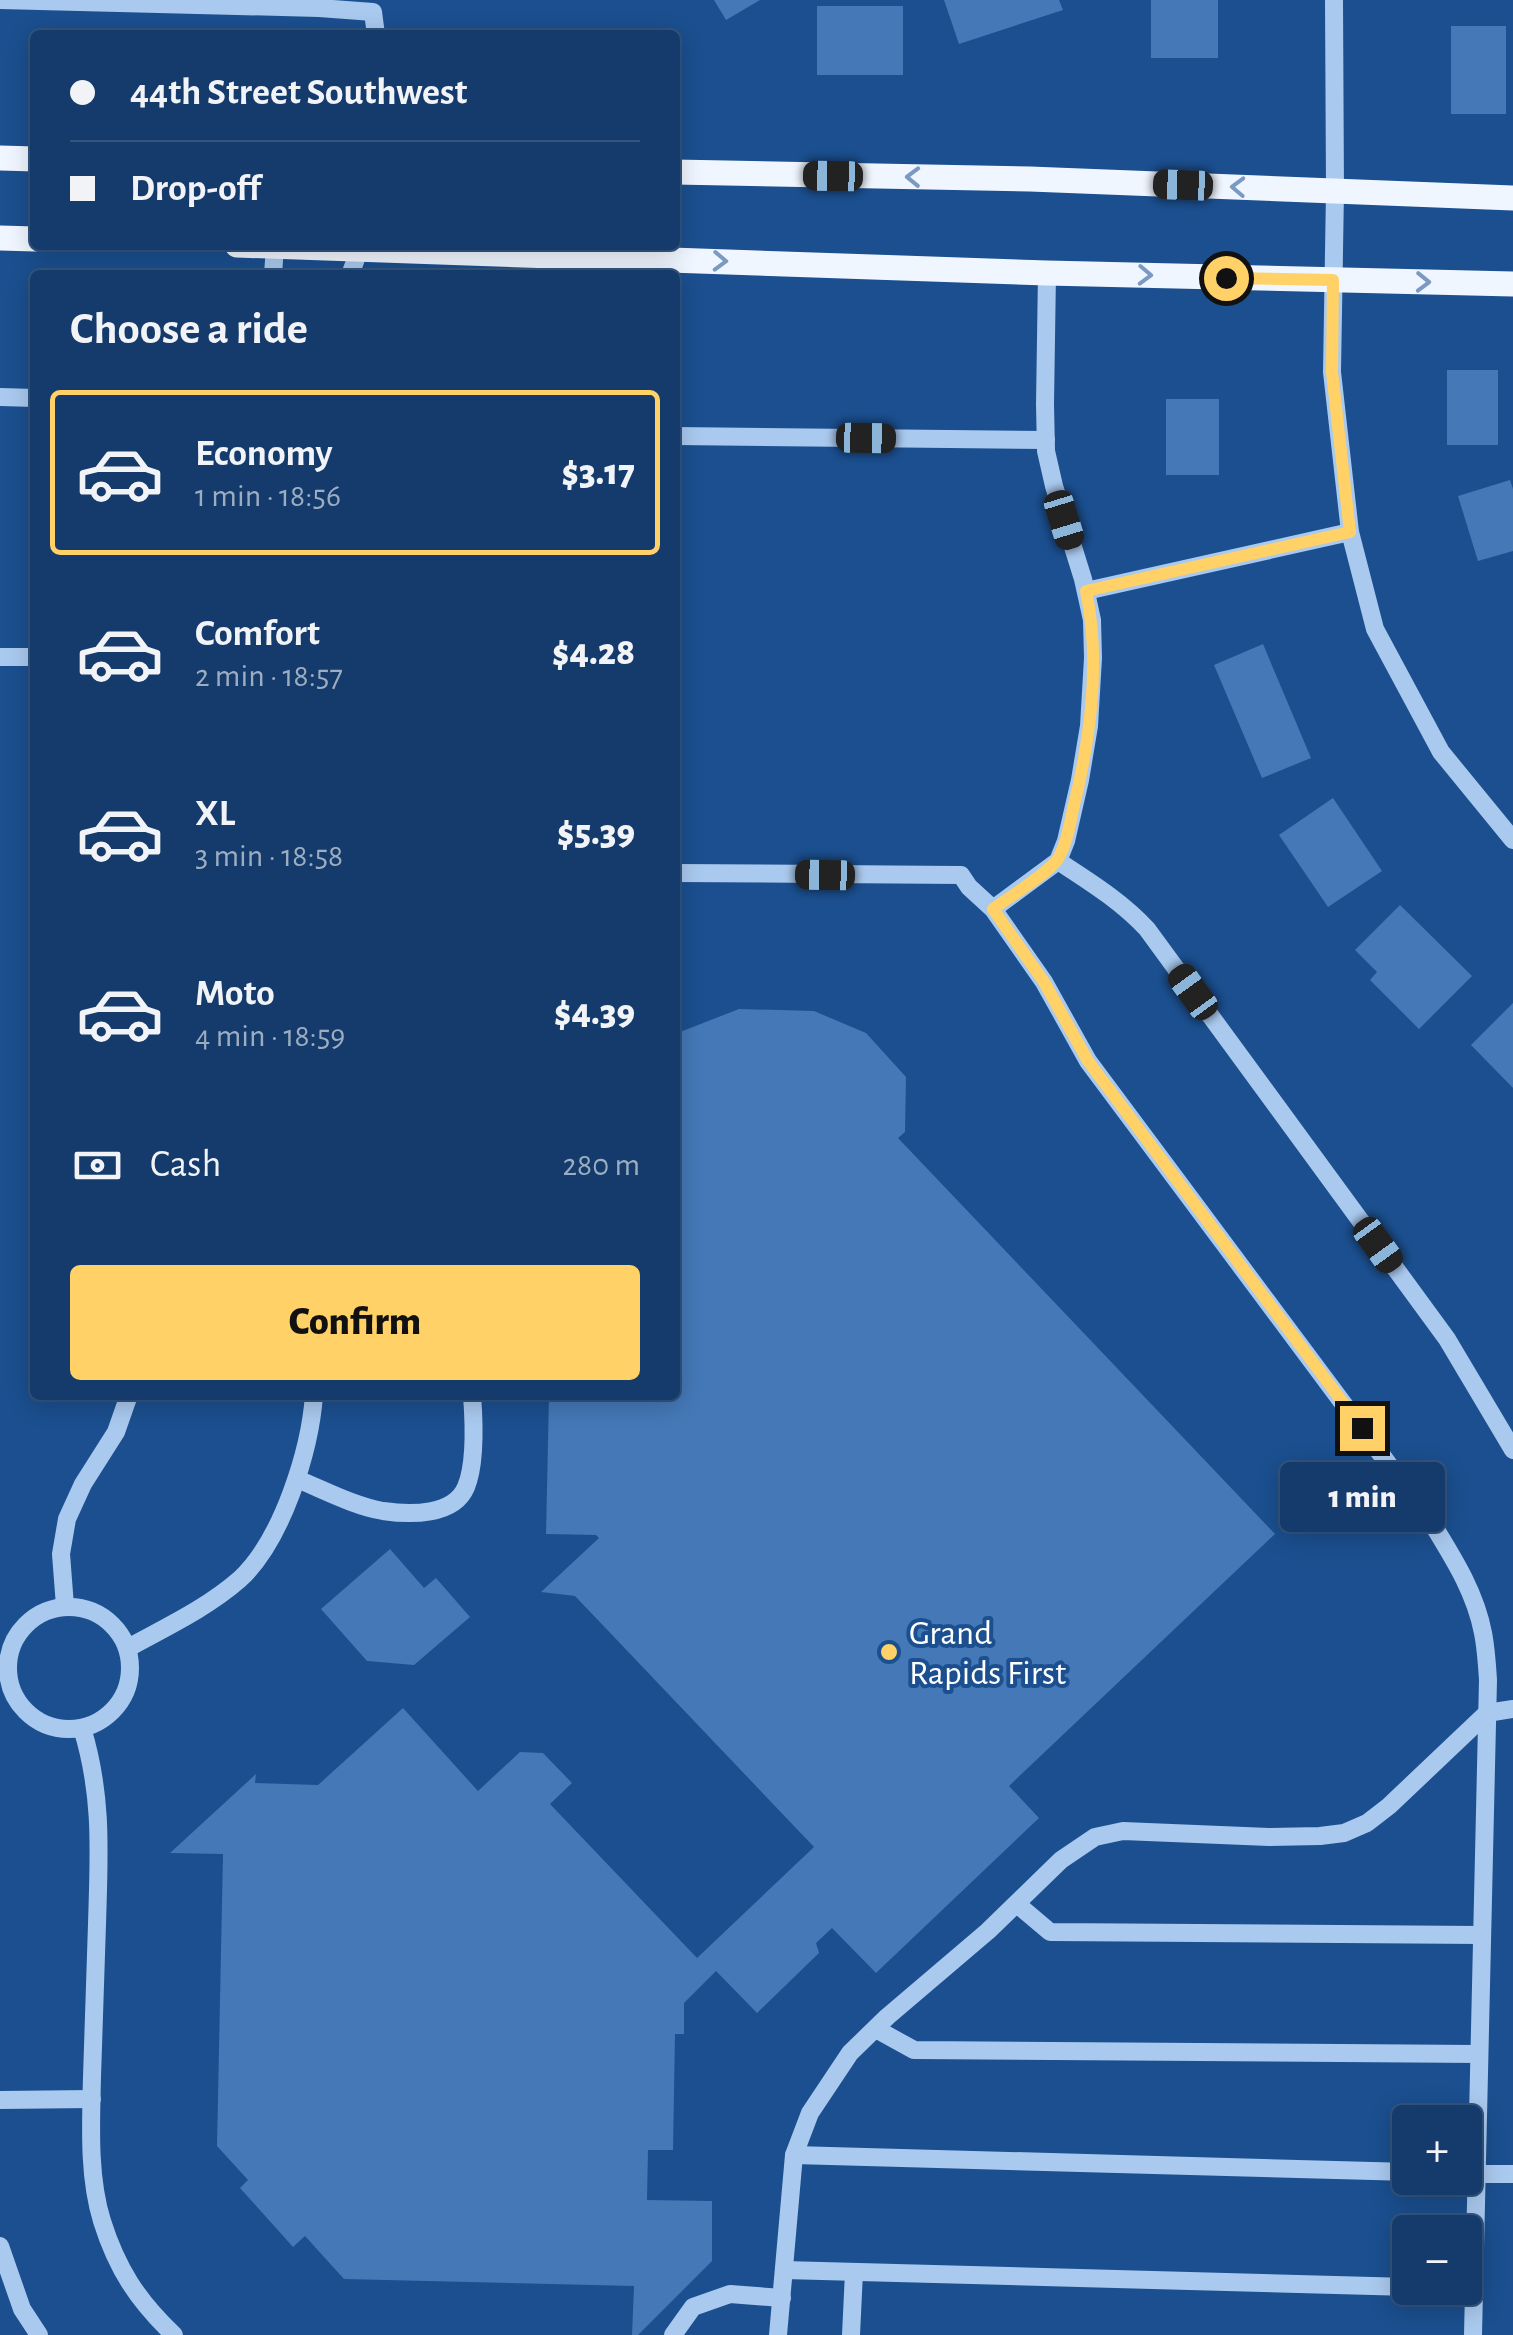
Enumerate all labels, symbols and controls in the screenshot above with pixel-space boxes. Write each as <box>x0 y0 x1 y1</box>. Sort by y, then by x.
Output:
text: 44th Street Southwest <box>130 74 467 112</box>
car <box>803 160 863 192</box>
one-way arrow <box>904 166 920 188</box>
car <box>1152 169 1214 201</box>
text: Drop-off <box>130 170 261 208</box>
one-way arrow <box>1229 177 1245 198</box>
one-way arrow <box>712 250 728 271</box>
route start <box>1204 256 1249 301</box>
one-way arrow <box>1137 265 1153 286</box>
one-way arrow <box>1416 272 1432 293</box>
text: Choose a ride <box>70 307 308 352</box>
car <box>836 422 896 454</box>
icon: car <box>75 428 165 518</box>
text: Economy <box>195 435 333 473</box>
text: $3.17 <box>562 454 635 492</box>
text: 1 min · 18:56 <box>195 480 341 512</box>
car <box>1041 487 1087 553</box>
icon: car <box>75 608 165 698</box>
text: Comfort <box>195 615 320 653</box>
text: $4.28 <box>552 634 635 672</box>
text: 2 min · 18:57 <box>195 660 343 692</box>
icon: car <box>75 788 165 878</box>
text: XL <box>195 795 235 833</box>
text: $5.39 <box>557 814 635 852</box>
text: 3 min · 18:58 <box>195 840 343 872</box>
car <box>795 859 855 891</box>
car <box>1163 959 1223 1025</box>
icon: car <box>75 968 165 1058</box>
text: Moto <box>195 975 275 1013</box>
text: $4.39 <box>554 994 635 1032</box>
text: 4 min · 18:59 <box>195 1020 345 1052</box>
icon: cash <box>70 1138 125 1193</box>
text: Cash <box>150 1146 221 1184</box>
text: 280 m <box>562 1149 640 1181</box>
car <box>1348 1212 1408 1278</box>
button: Confirm <box>70 1265 640 1380</box>
route end <box>1340 1406 1385 1451</box>
callout: 1 min <box>1280 1463 1444 1533</box>
text: 1 min <box>1328 1481 1397 1513</box>
place label: Grand Rapids First <box>909 1616 1066 1691</box>
marker: Grand Rapids First <box>878 1641 900 1663</box>
map controls <box>1392 2105 1482 2305</box>
button: + <box>1392 2105 1482 2195</box>
button: − <box>1392 2215 1482 2305</box>

